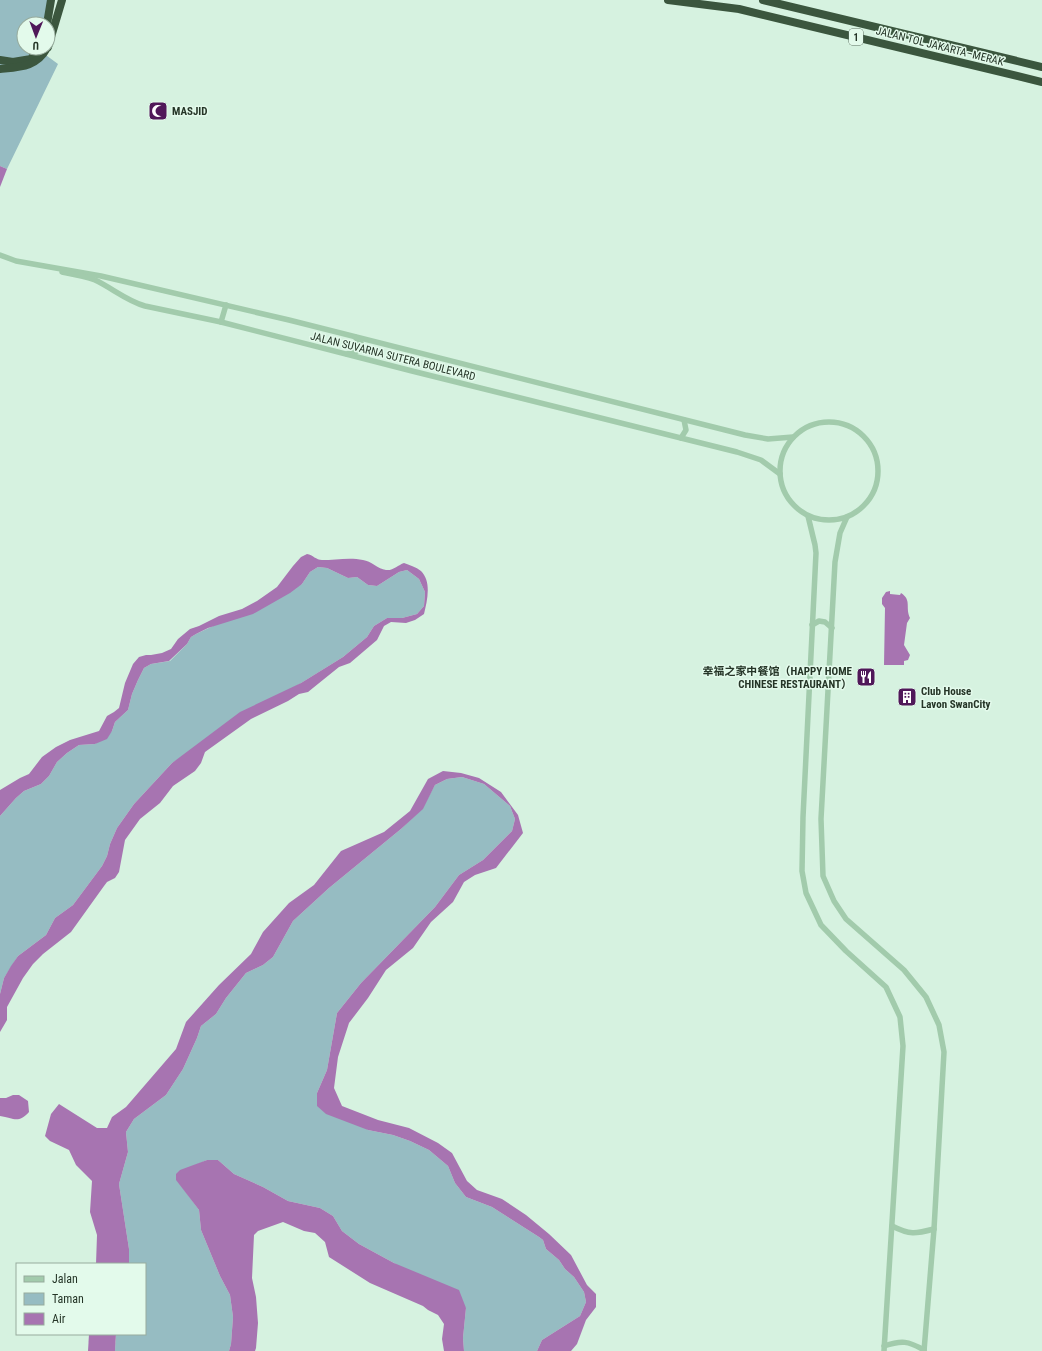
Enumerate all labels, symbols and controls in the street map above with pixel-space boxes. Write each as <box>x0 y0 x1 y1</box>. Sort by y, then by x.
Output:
north arrow <box>16 16 56 56</box>
street label: JALAN TOL JAKARTA–MERAK <box>875 24 1005 69</box>
road number: 1 <box>849 29 863 45</box>
text: U <box>33 39 39 52</box>
mosque icon: MASJID <box>147 100 169 122</box>
place label: MASJID <box>172 105 208 118</box>
street label: JALAN SUVARNA SUTERA BOULEVARD <box>309 330 477 383</box>
place label: 幸福之家中餐馆（HAPPY HOME CHINESE RESTAURANT） <box>702 665 853 691</box>
restaurant icon: 幸福之家中餐馆（HAPPY HOME CHINESE RESTAURANT） <box>855 666 877 688</box>
place label: Club House Lavon SwanCity <box>921 685 991 711</box>
building icon: Club House Lavon SwanCity <box>896 686 918 708</box>
legend <box>16 1263 146 1335</box>
text: Jalan <box>52 1272 78 1286</box>
text: Taman <box>52 1292 84 1306</box>
text: Air <box>52 1312 66 1326</box>

